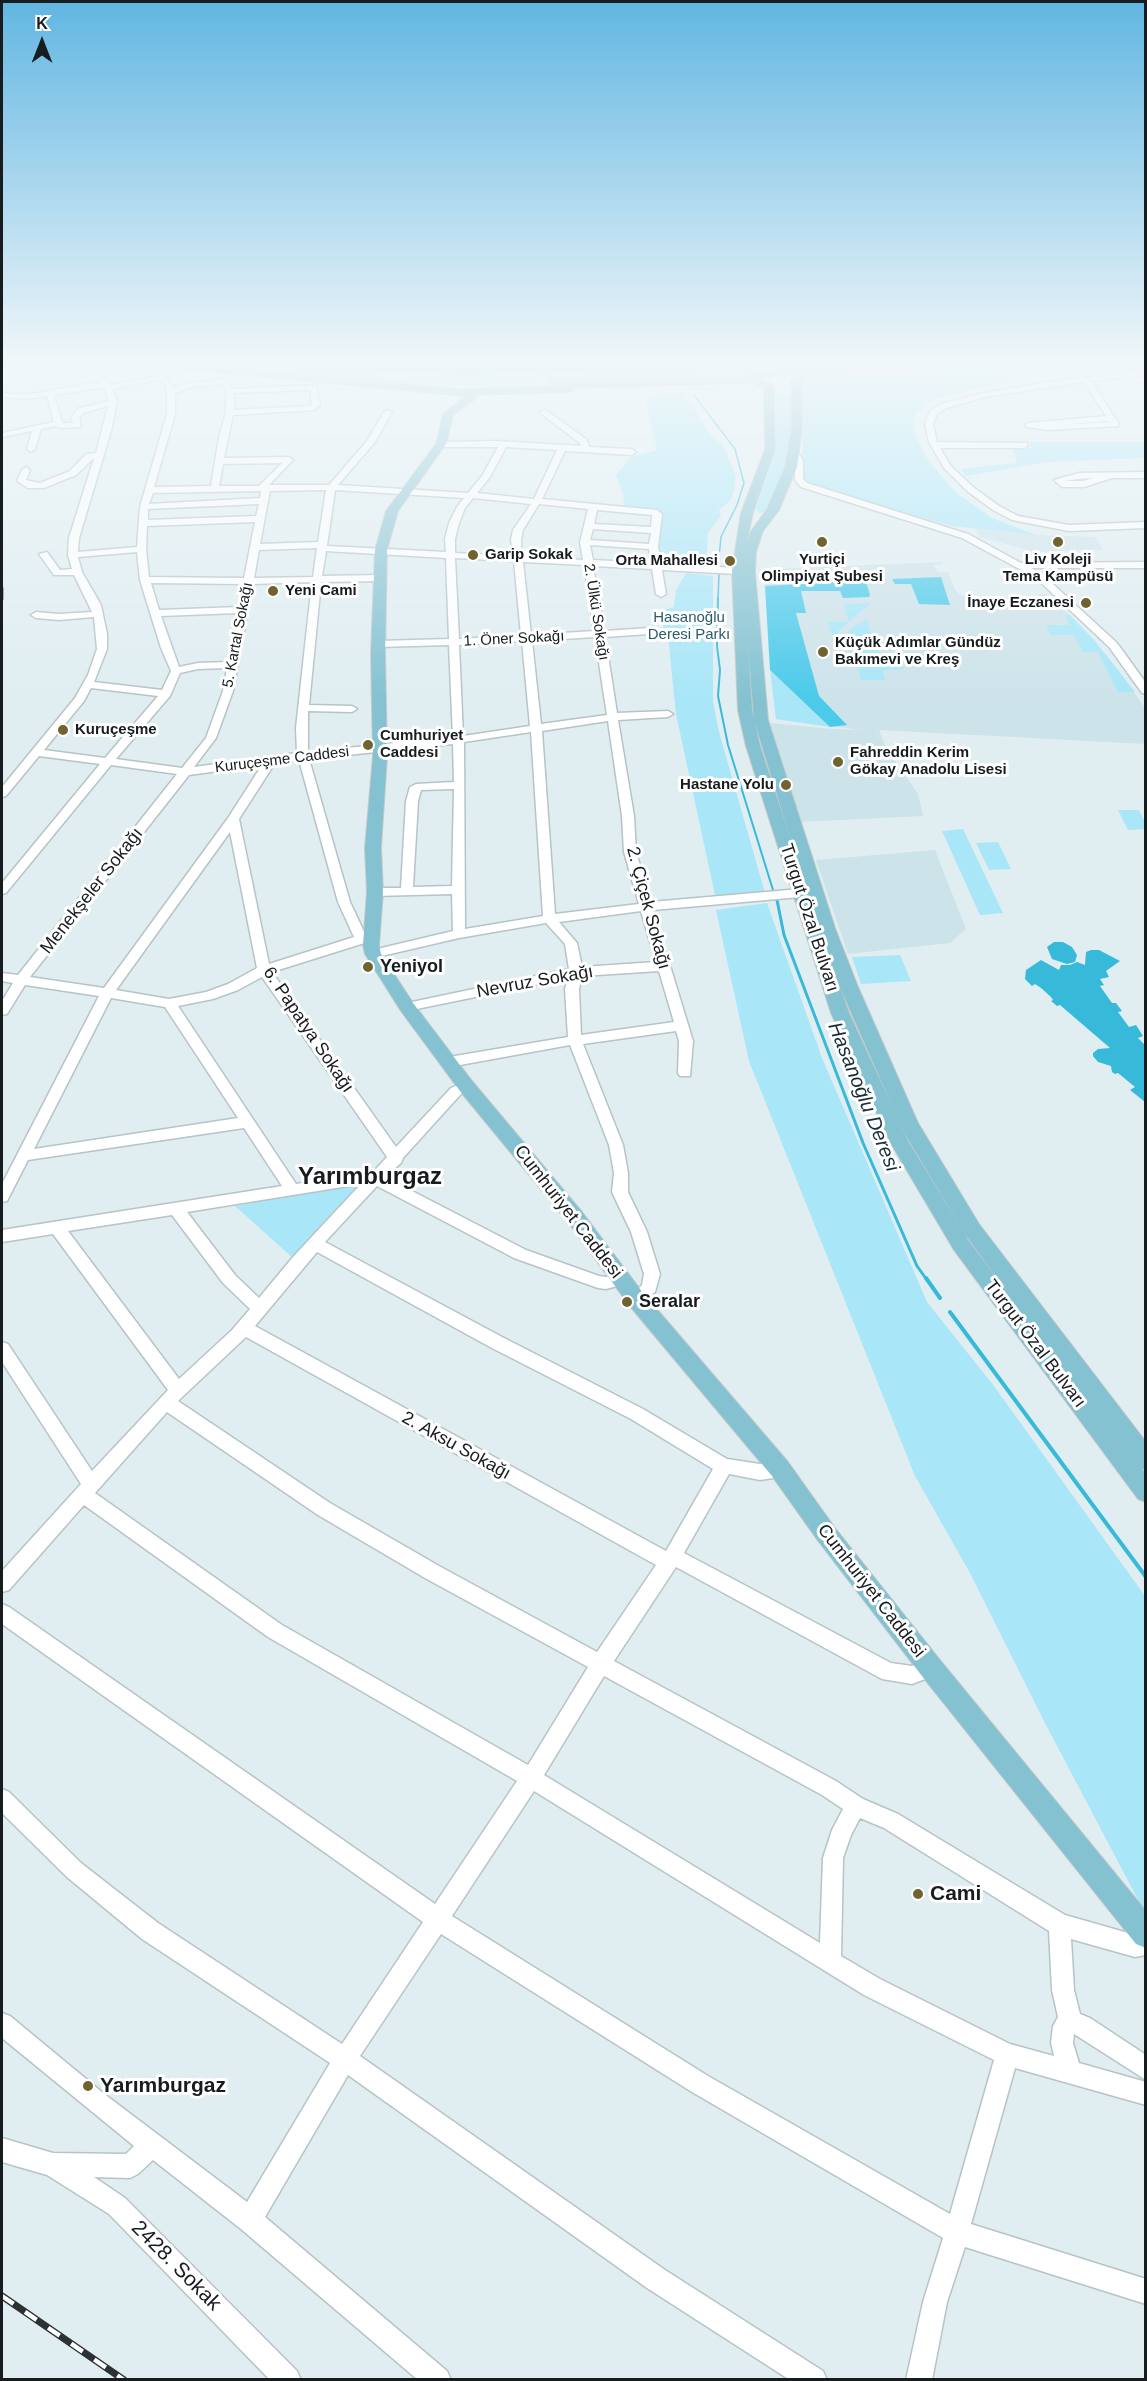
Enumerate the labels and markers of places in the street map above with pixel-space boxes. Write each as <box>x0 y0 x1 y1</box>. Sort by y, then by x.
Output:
marker: Yurtiçi Olimpiyat Şubesi <box>815 535 829 549</box>
marker: Liv Koleji Tema Kampüsü <box>1051 535 1065 549</box>
place label: Garip Sokak <box>485 546 573 564</box>
marker: Garip Sokak <box>466 548 480 562</box>
place label: Yurtiçi Olimpiyat Şubesi <box>761 551 883 586</box>
place label: Liv Koleji Tema Kampüsü <box>1003 551 1113 586</box>
place label: Orta Mahallesi <box>615 552 718 570</box>
marker: Orta Mahallesi <box>723 554 737 568</box>
place label: Yeni Cami <box>285 582 357 600</box>
marker: Yeni Cami <box>266 584 280 598</box>
place label: İnaye Eczanesi <box>967 594 1074 612</box>
marker: İnaye Eczanesi <box>1079 596 1093 610</box>
place label: Küçük Adımlar Gündüz Bakımevi ve Kreş <box>835 634 1001 669</box>
marker: Küçük Adımlar Gündüz Bakımevi ve Kreş <box>816 645 830 659</box>
place label: Kuruçeşme <box>75 721 157 739</box>
marker: Kuruçeşme <box>56 723 70 737</box>
place label: Cumhuriyet Caddesi <box>380 727 463 762</box>
marker: Cumhuriyet Caddesi <box>361 738 375 752</box>
place label: Fahreddin Kerim Gökay Anadolu Lisesi <box>850 744 1007 779</box>
marker: Fahreddin Kerim Gökay Anadolu Lisesi <box>831 755 845 769</box>
place label: Hastane Yolu <box>680 776 774 794</box>
marker: Hastane Yolu <box>779 778 793 792</box>
place label: Yeniyol <box>380 956 443 978</box>
marker: Yeniyol <box>361 960 375 974</box>
place label: Seralar <box>639 1291 700 1313</box>
marker: Seralar <box>620 1295 634 1309</box>
place label: Cami <box>930 1881 981 1907</box>
marker: Cami <box>911 1887 925 1901</box>
place label: Yarımburgaz <box>100 2073 226 2099</box>
marker: Yarımburgaz <box>81 2079 95 2093</box>

